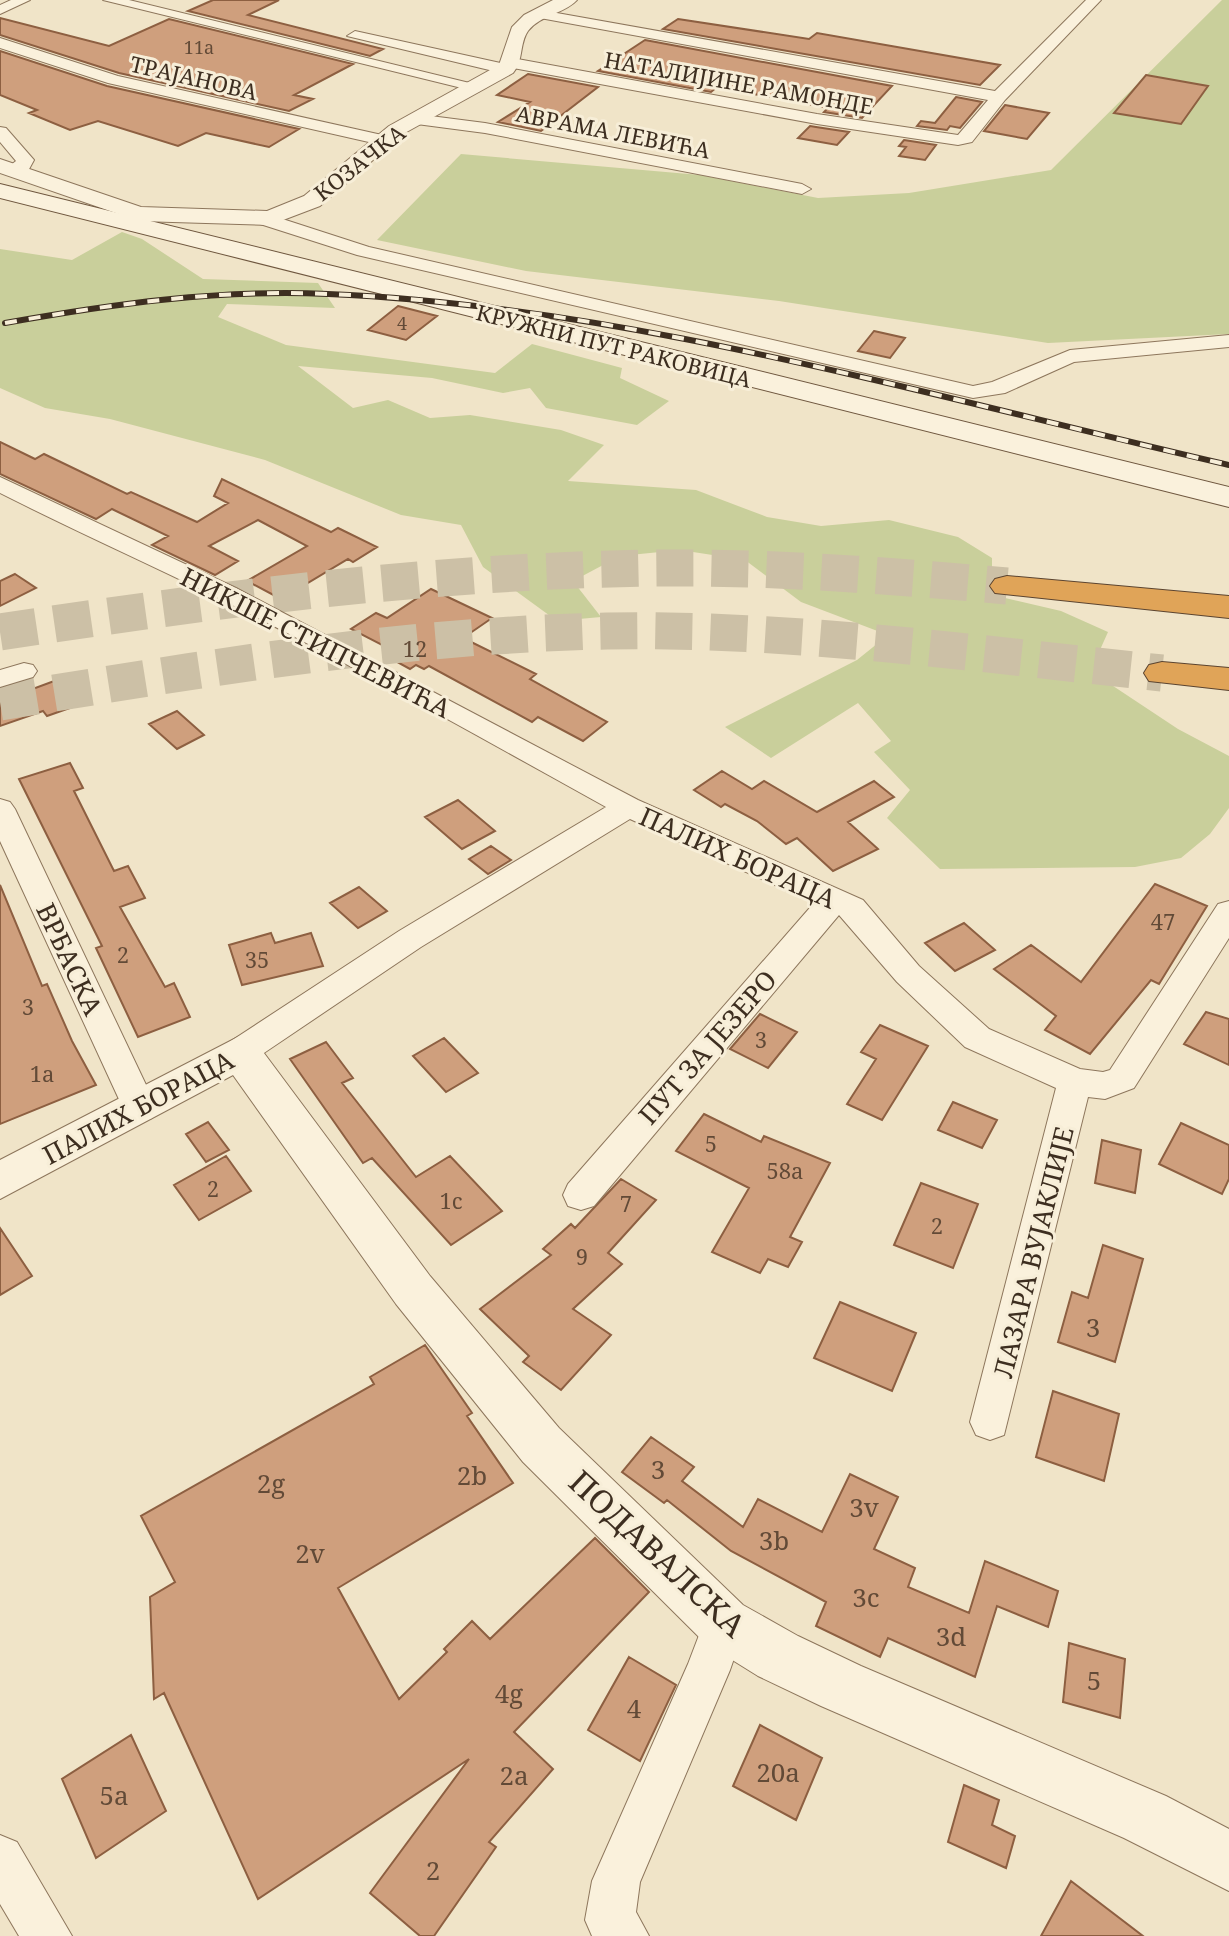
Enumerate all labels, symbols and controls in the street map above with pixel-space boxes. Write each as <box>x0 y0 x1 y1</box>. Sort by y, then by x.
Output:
house number: 11a <box>184 35 214 59</box>
street label: НАТАЛИЈИНЕ РАМОНДЕ <box>602 44 876 120</box>
street label: ТРАЈАНОВА <box>127 48 261 106</box>
street label: АВРАМА ЛЕВИЋА <box>513 97 713 165</box>
street label: КОЗАЧКА <box>307 117 411 207</box>
street label: КРУЖНИ ПУТ РАКОВИЦА <box>473 296 755 394</box>
house number: 4 <box>397 311 407 335</box>
street label: НИКШЕ СТИПЧЕВИЋА <box>175 558 458 726</box>
house number: 12 <box>403 633 427 663</box>
street label: ПАЛИХ БОРАЦА <box>634 798 843 917</box>
street label: ВРБАСКА <box>28 897 112 1022</box>
house number: 47 <box>1151 906 1175 936</box>
house number: 2 <box>117 939 129 969</box>
house number: 35 <box>245 944 269 974</box>
street label: ПУТ ЗА ЈЕЗЕРО <box>630 962 784 1132</box>
house number: 3 <box>22 991 34 1021</box>
house number: 3 <box>755 1024 767 1054</box>
street label: ПАЛИХ БОРАЦА <box>36 1041 240 1173</box>
house number: 1a <box>30 1058 54 1088</box>
street label: ЛАЗАРА ВУЈАКЛИЈЕ <box>984 1123 1082 1381</box>
house number: 5 <box>705 1128 717 1158</box>
house number: 58a <box>767 1155 803 1185</box>
house number: 2 <box>207 1173 219 1203</box>
house number: 1c <box>439 1185 463 1215</box>
house number: 7 <box>620 1188 632 1218</box>
house number: 2 <box>931 1210 943 1240</box>
house number: 9 <box>576 1241 588 1271</box>
house number: 3 <box>1086 1309 1100 1345</box>
house number: 3 <box>651 1451 665 1487</box>
house number: 2b <box>457 1457 487 1493</box>
street label: ПОДАВАЛСКА <box>560 1460 756 1646</box>
house number: 2g <box>257 1465 285 1501</box>
house number: 3v <box>849 1489 879 1525</box>
house number: 3b <box>759 1522 789 1558</box>
house number: 2v <box>295 1535 325 1571</box>
house number: 3c <box>852 1579 880 1615</box>
house number: 3d <box>936 1618 966 1654</box>
house number: 5 <box>1087 1662 1101 1698</box>
house number: 4g <box>495 1675 523 1711</box>
house number: 4 <box>627 1690 642 1726</box>
house number: 20a <box>756 1754 800 1790</box>
house number: 2a <box>499 1757 529 1793</box>
house number: 5a <box>99 1777 129 1813</box>
house number: 2 <box>426 1852 440 1888</box>

